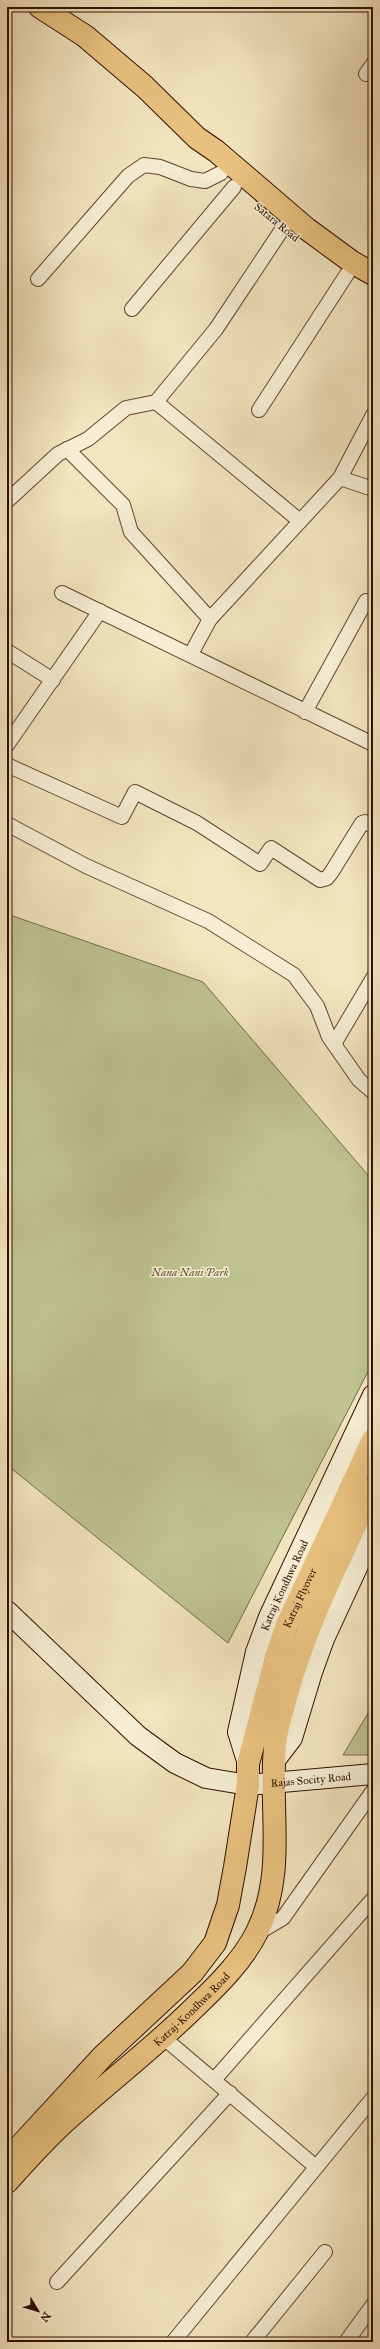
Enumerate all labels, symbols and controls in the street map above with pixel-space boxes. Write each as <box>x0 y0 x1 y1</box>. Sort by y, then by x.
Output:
street label: Satara Road <box>252 200 302 245</box>
park label: Nana Nani Park <box>150 1266 229 1279</box>
street label: Katraj Kondhwa Road <box>258 1538 311 1633</box>
street label: Katraj Flyover <box>280 1565 320 1630</box>
street label: Rajas Socity Road <box>270 1770 352 1790</box>
street label: Katraj-Kondhwa Road <box>151 1970 233 2049</box>
north arrow <box>18 2291 58 2331</box>
text: N <box>37 2309 53 2325</box>

